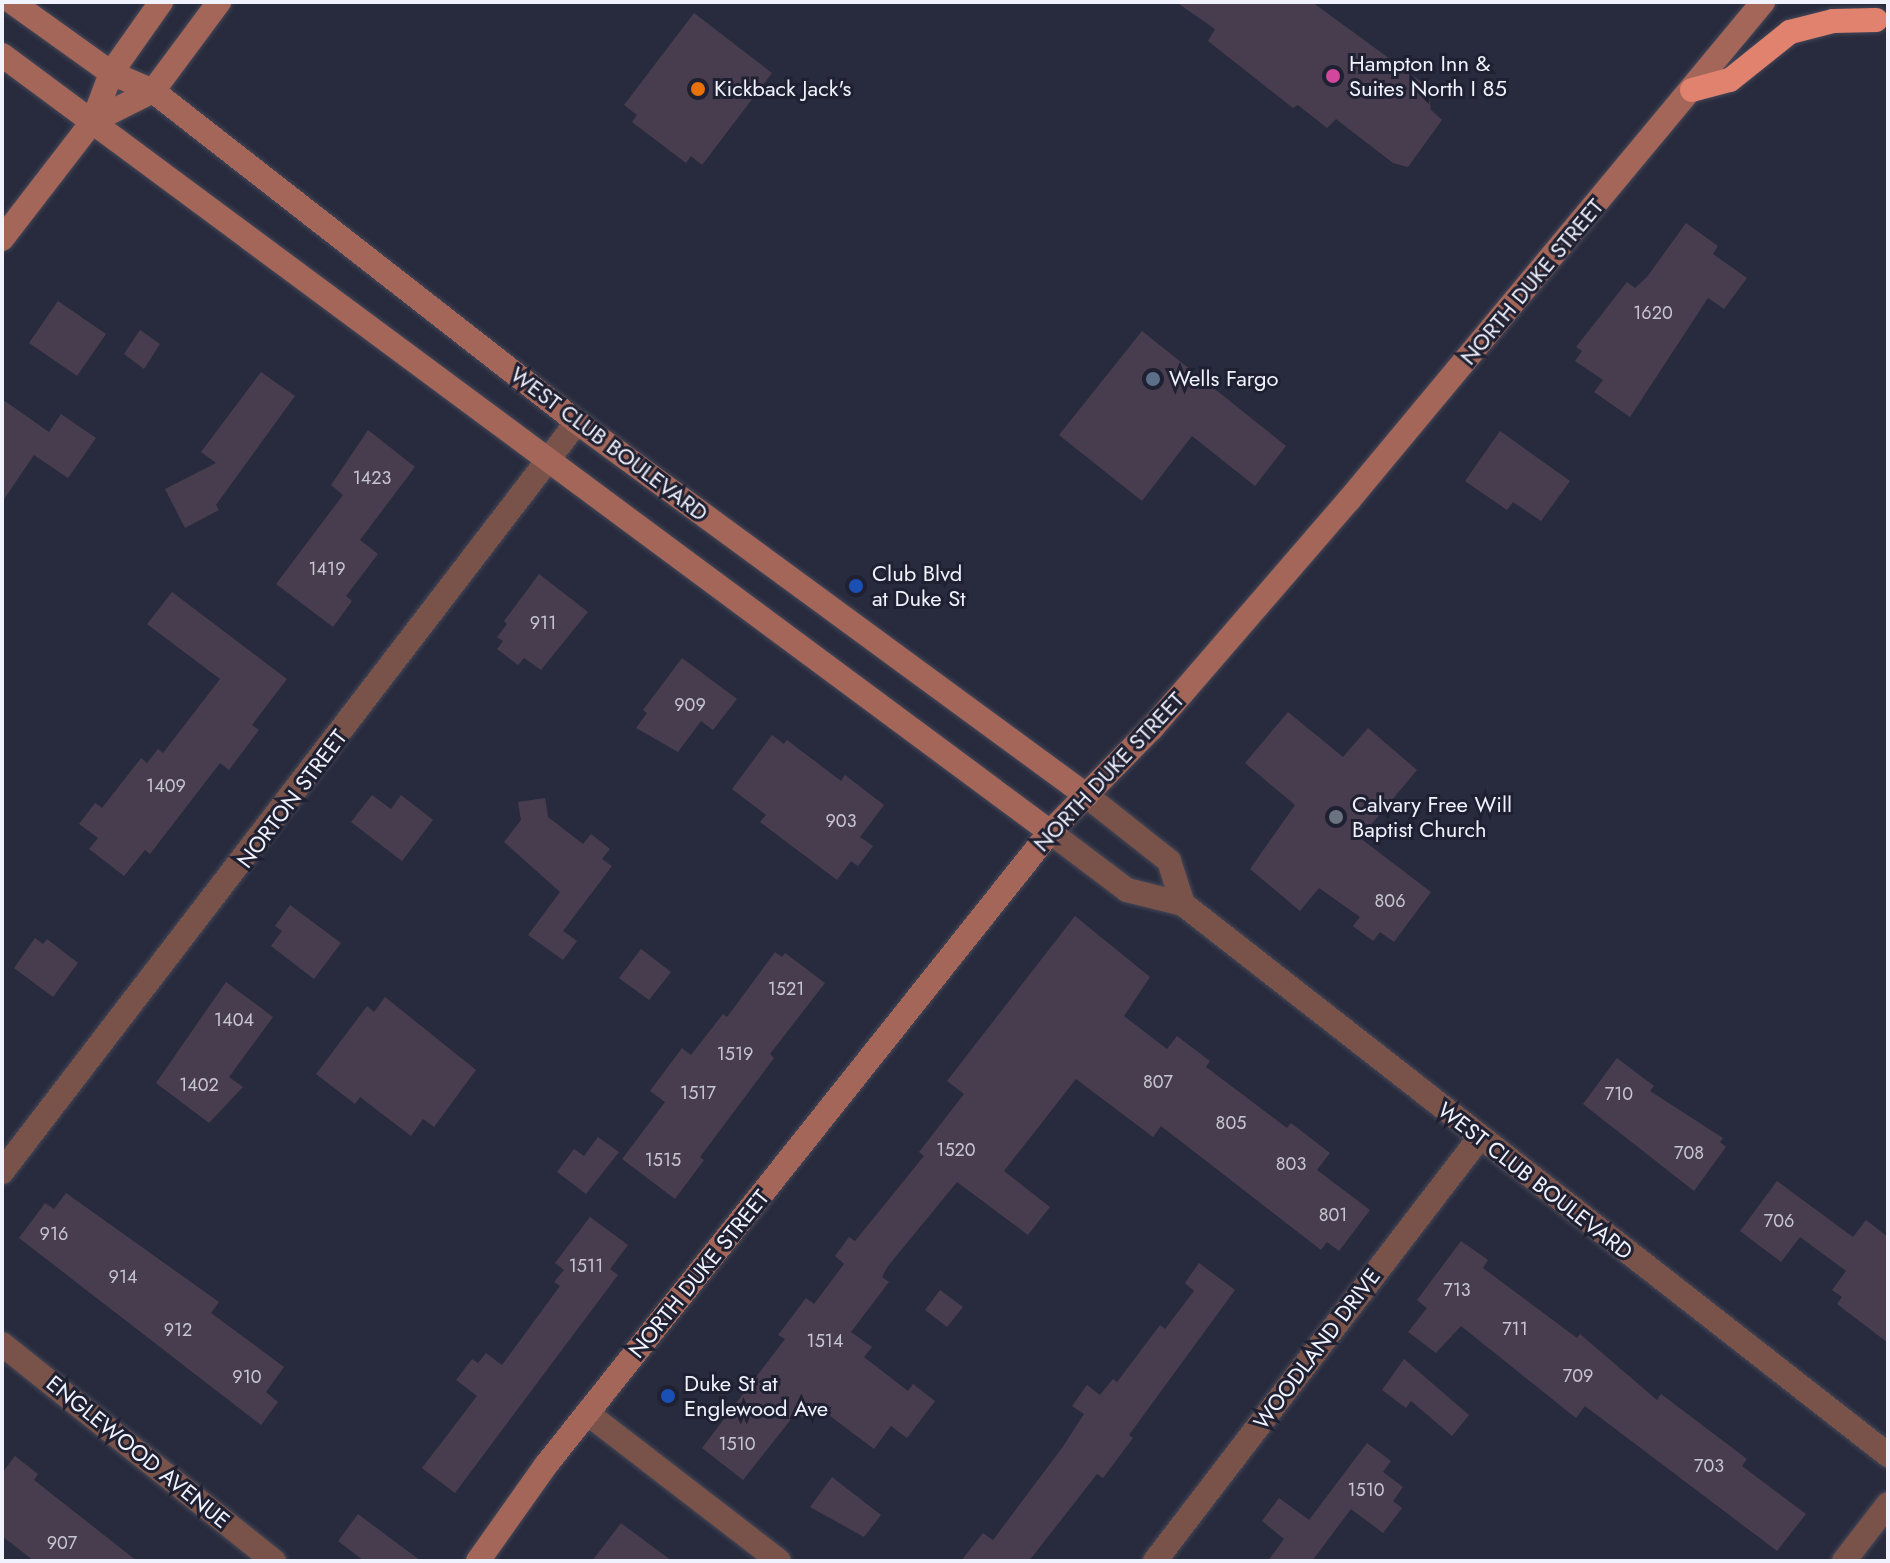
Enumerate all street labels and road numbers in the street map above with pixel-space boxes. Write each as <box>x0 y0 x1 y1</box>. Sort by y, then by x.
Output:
street label: NORTH DUKE STREET <box>1455 194 1609 370</box>
street label: WEST CLUB BOULEVARD <box>505 361 713 527</box>
street label: NORTH DUKE STREET <box>1028 687 1190 857</box>
street label: NORTON STREET <box>232 725 352 873</box>
street label: WEST CLUB BOULEVARD <box>1432 1097 1638 1265</box>
street label: NORTH DUKE STREET <box>623 1185 775 1363</box>
street label: WOODLAND DRIVE <box>1248 1264 1386 1434</box>
street label: ENGLEWOOD AVENUE <box>41 1370 235 1534</box>

